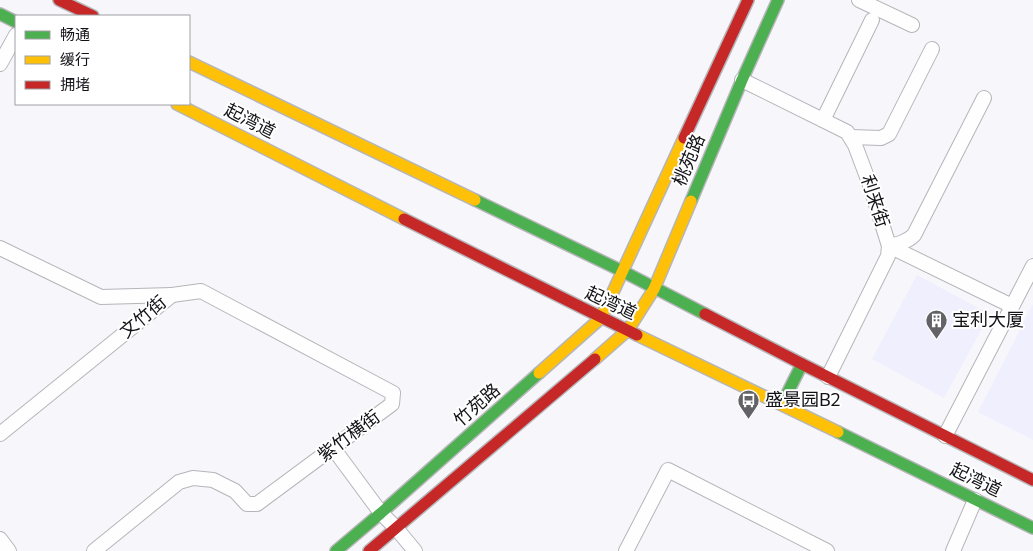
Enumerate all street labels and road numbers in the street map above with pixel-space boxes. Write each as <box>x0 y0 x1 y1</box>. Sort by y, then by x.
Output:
street label: 起湾道 <box>221 98 280 142</box>
street label: 桃苑路 <box>667 130 709 189</box>
street label: 利来街 <box>857 172 895 230</box>
street label: 起湾道 <box>582 281 641 323</box>
street label: 文竹街 <box>115 290 170 342</box>
street label: 竹苑路 <box>449 378 504 430</box>
street label: 紫竹横街 <box>313 405 384 466</box>
street label: 起湾道 <box>947 457 1006 501</box>

